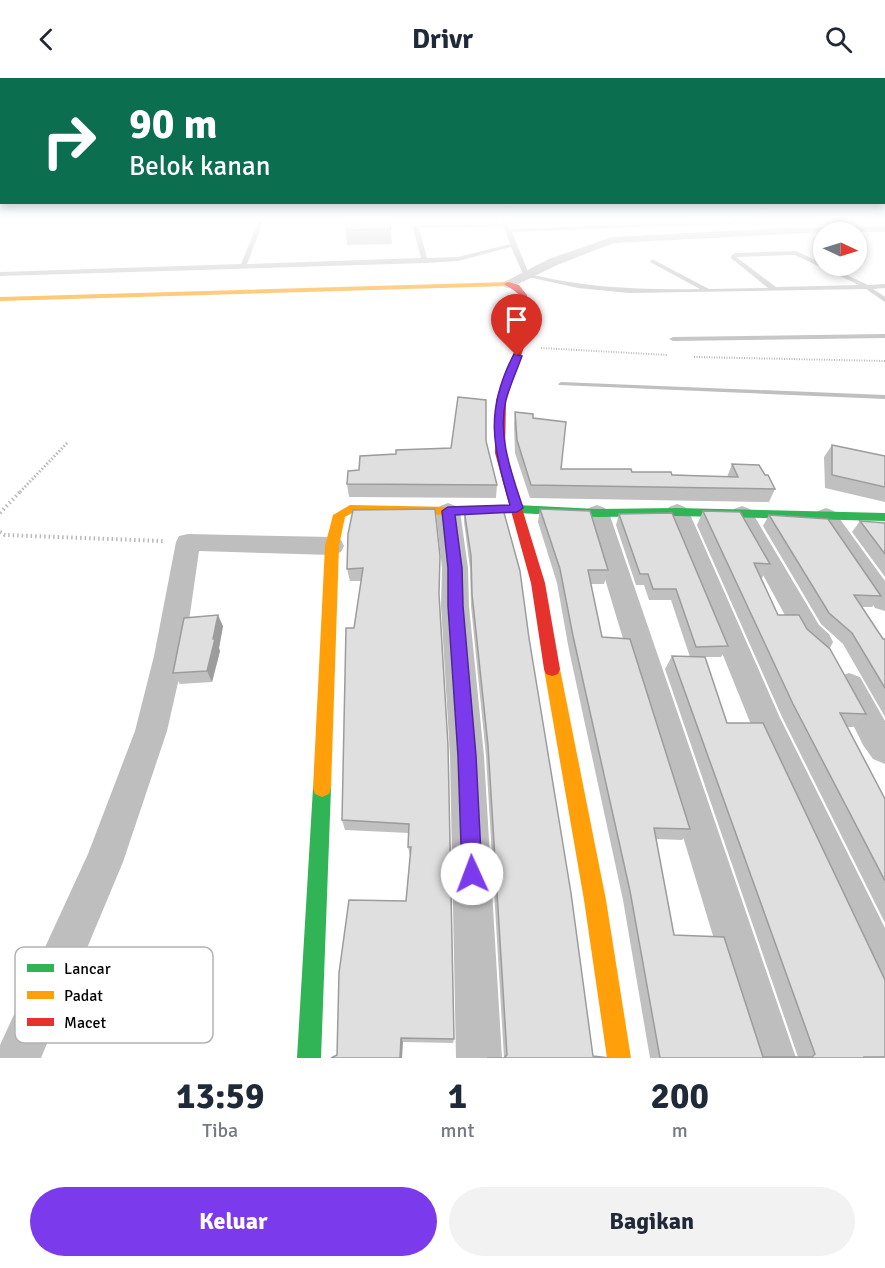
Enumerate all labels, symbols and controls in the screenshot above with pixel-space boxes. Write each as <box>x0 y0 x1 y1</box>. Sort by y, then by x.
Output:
icon: back <box>30 23 63 56</box>
text: Drivr <box>412 23 473 56</box>
icon: search <box>822 23 855 56</box>
text: 90 m <box>129 99 218 150</box>
icon: right <box>30 102 108 180</box>
text: Belok kanan <box>129 150 270 183</box>
north arrow <box>813 222 867 276</box>
map controls <box>813 222 867 276</box>
pin <box>491 294 542 356</box>
icon: arrive <box>500 303 533 336</box>
position arrow <box>440 842 504 906</box>
legend <box>15 947 213 1043</box>
text: Lancar <box>64 959 111 979</box>
text: Padat <box>64 986 103 1006</box>
text: Macet <box>64 1013 106 1033</box>
text: 13:59 <box>176 1074 264 1119</box>
text: 1 <box>448 1074 467 1119</box>
text: 200 <box>651 1074 709 1119</box>
text: Tiba <box>202 1118 238 1143</box>
text: mnt <box>441 1118 474 1143</box>
text: m <box>672 1118 688 1143</box>
button: Keluar <box>30 1187 437 1256</box>
button: Bagikan <box>449 1187 855 1256</box>

